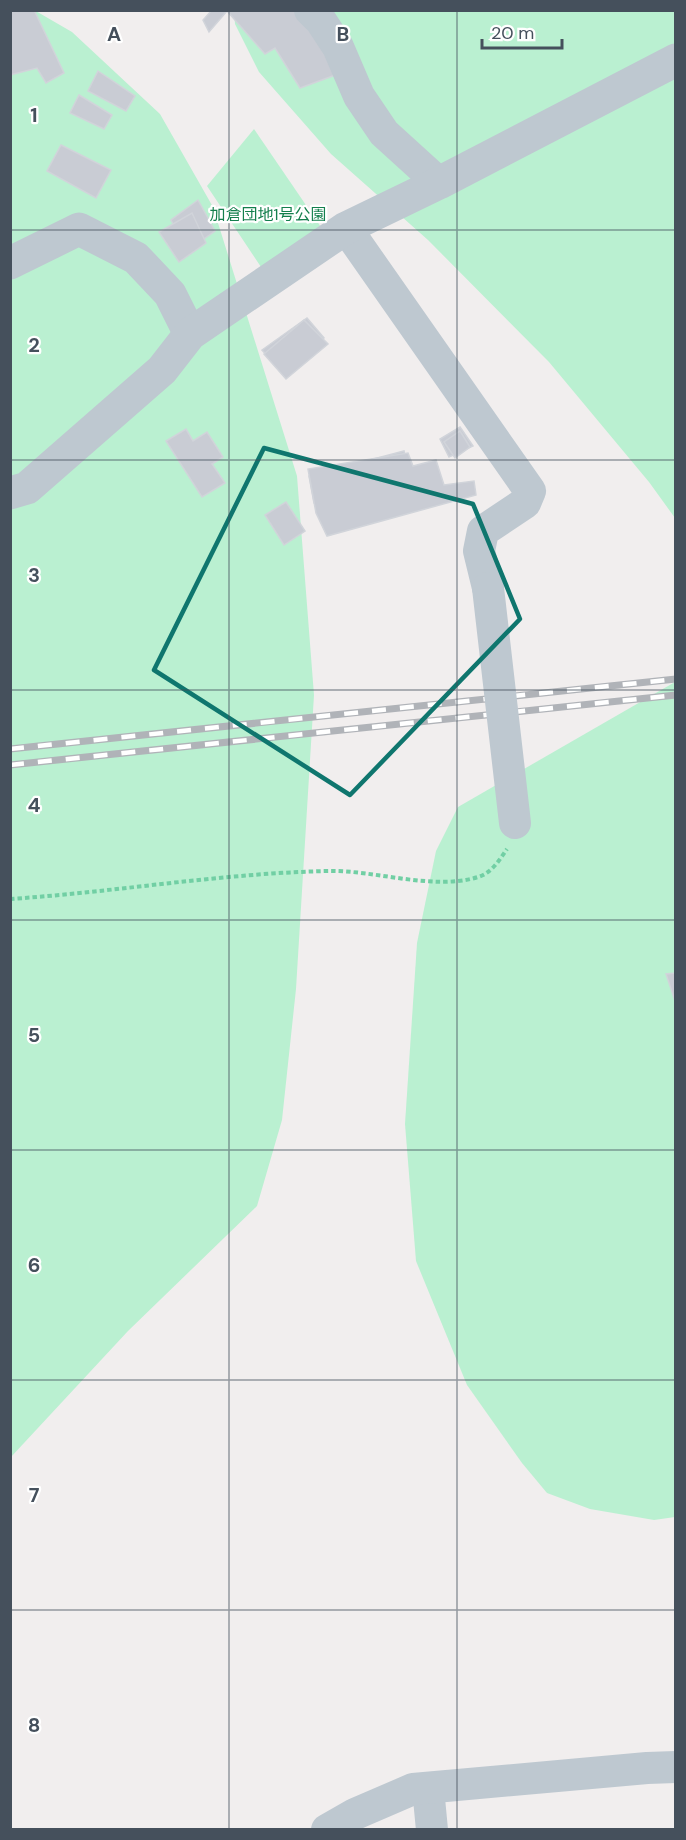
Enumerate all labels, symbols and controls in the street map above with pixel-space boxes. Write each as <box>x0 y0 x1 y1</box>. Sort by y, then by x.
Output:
scale bar <box>482 12 562 50</box>
text: A <box>107 21 121 47</box>
text: B <box>337 21 349 47</box>
text: 20 m <box>491 21 534 45</box>
text: 1 <box>30 102 38 128</box>
park label: 加倉団地1号公園 <box>210 204 327 225</box>
text: 2 <box>28 332 40 358</box>
text: 3 <box>28 562 40 588</box>
text: 4 <box>28 792 41 818</box>
text: 5 <box>28 1022 40 1048</box>
text: 6 <box>28 1252 40 1278</box>
text: 7 <box>29 1482 40 1508</box>
text: 8 <box>28 1712 40 1738</box>

